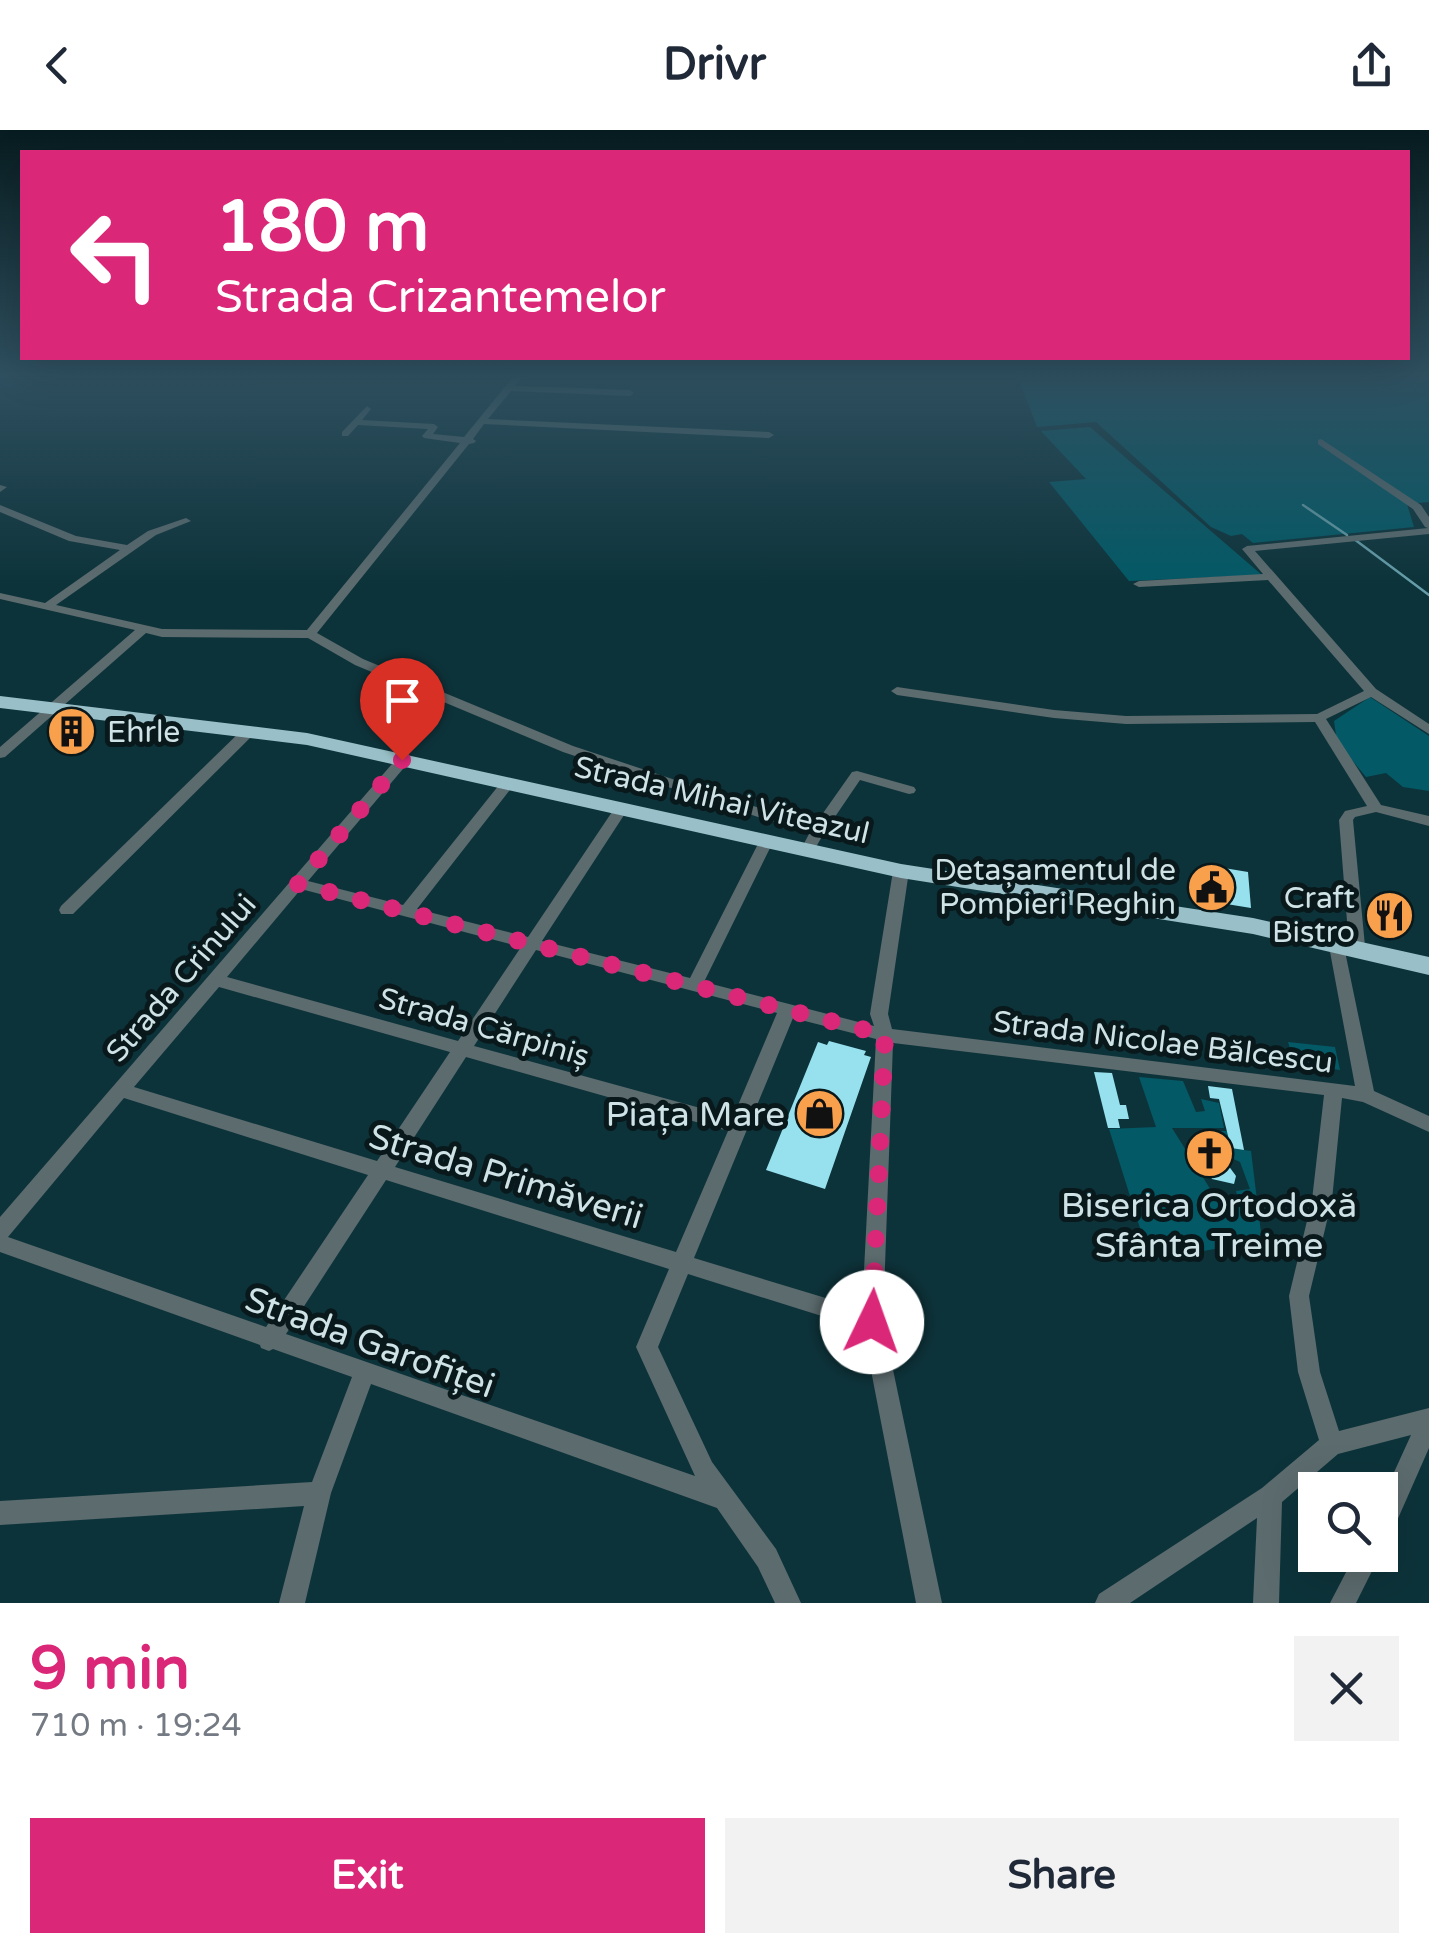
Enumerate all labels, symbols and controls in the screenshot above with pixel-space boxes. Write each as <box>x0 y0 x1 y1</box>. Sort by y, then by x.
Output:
icon: back <box>30 38 85 93</box>
text: Drivr <box>663 38 766 92</box>
icon: share <box>1344 38 1399 93</box>
text: 180 m <box>215 186 429 270</box>
icon: left <box>50 190 180 320</box>
text: Strada Crizantemelor <box>215 271 666 325</box>
pin <box>360 658 445 761</box>
icon: arrive <box>375 673 430 728</box>
building icon: Ehrle <box>46 706 98 758</box>
place label: Ehrle <box>107 714 180 751</box>
street label: Strada Mihai Viteazul <box>571 749 873 852</box>
place label: Detașamentul de Pompieri Reghin <box>934 852 1176 923</box>
public building icon: Detașamentul de Pompieri Reghin <box>1185 861 1237 913</box>
place label: Craft Bistro <box>1272 880 1355 951</box>
street label: Strada Crinului <box>98 887 264 1070</box>
restaurant icon: Craft Bistro <box>1364 889 1416 941</box>
street label: Strada Cărpiniș <box>374 980 593 1075</box>
street label: Strada Nicolae Bălcescu <box>991 1003 1335 1082</box>
shop icon: Piața Mare <box>794 1088 846 1140</box>
place label: Piața Mare <box>605 1094 785 1136</box>
street label: Strada Primăverii <box>364 1115 648 1239</box>
church icon: Biserica Ortodoxă Sfânta Treime <box>1183 1127 1235 1179</box>
place label: Biserica Ortodoxă Sfânta Treime <box>1061 1185 1357 1267</box>
position arrow <box>820 1270 924 1374</box>
street label: Strada Garofiței <box>239 1278 500 1408</box>
map controls <box>1298 1472 1398 1572</box>
button: search <box>1298 1472 1398 1572</box>
text: 9 min <box>30 1633 190 1705</box>
button: close <box>1294 1636 1399 1741</box>
text: 710 m · 19:24 <box>30 1707 242 1745</box>
button: Exit <box>30 1818 705 1933</box>
button: Share <box>725 1818 1399 1933</box>

